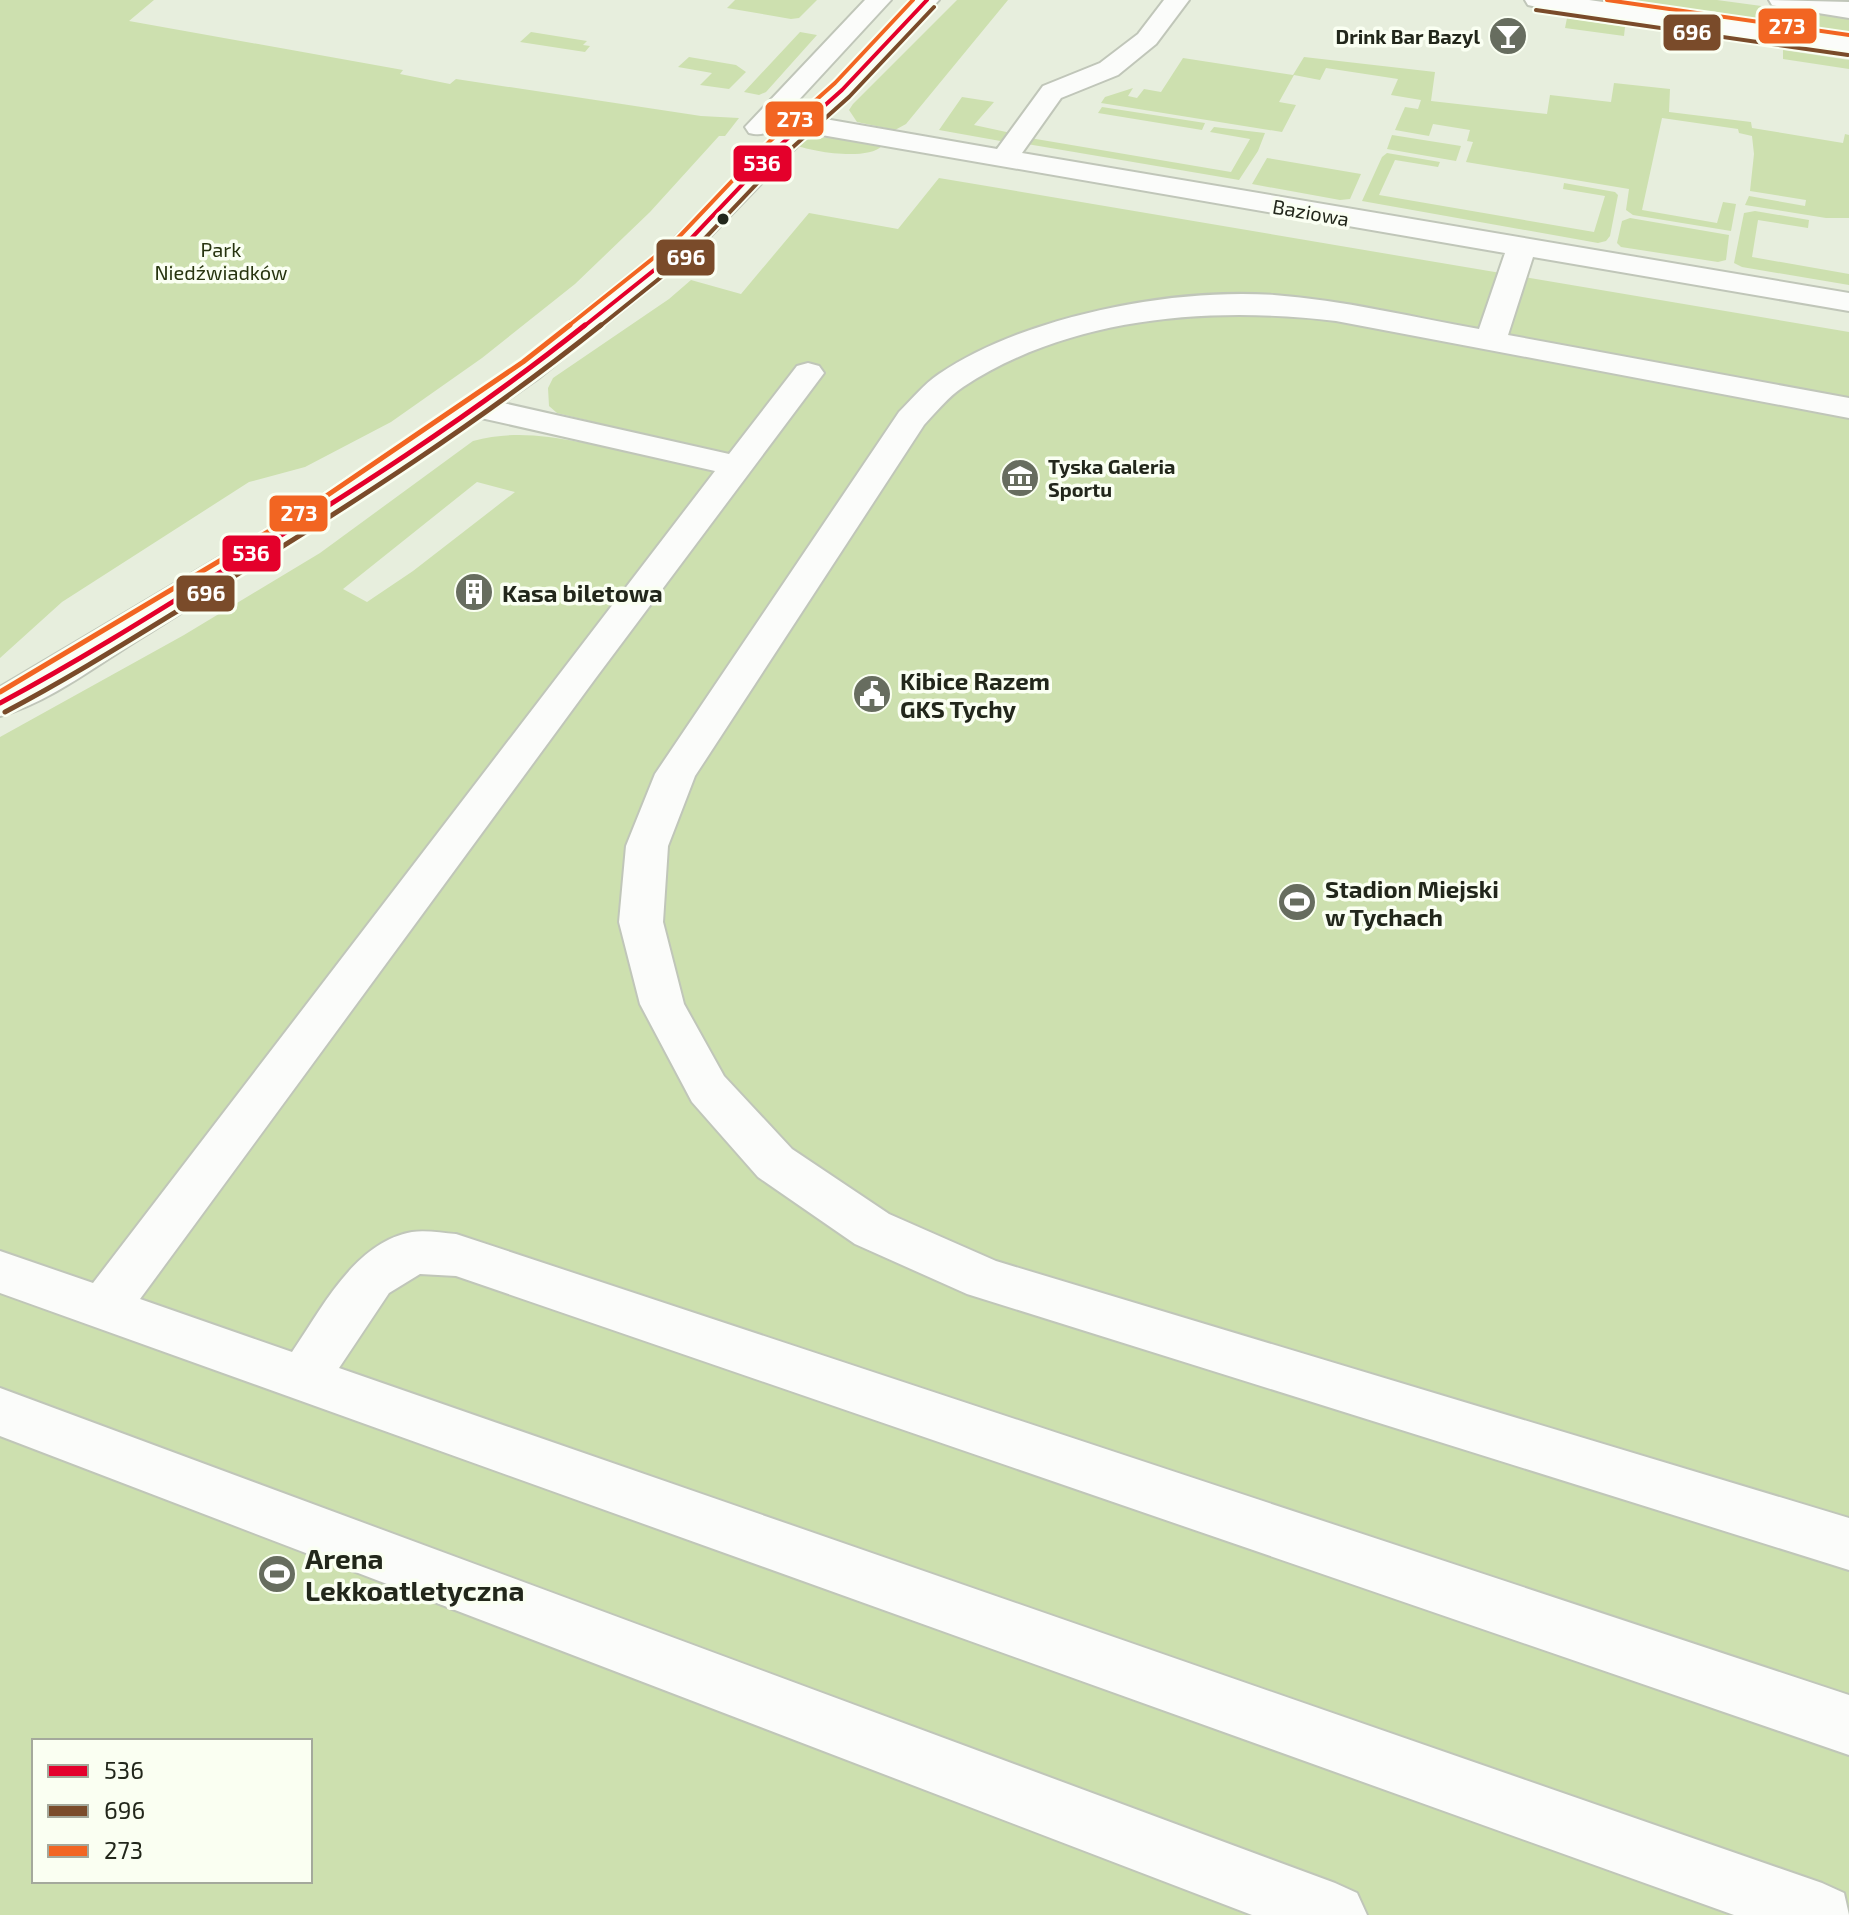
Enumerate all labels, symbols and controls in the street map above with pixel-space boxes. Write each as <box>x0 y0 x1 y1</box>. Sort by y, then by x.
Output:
line badge: 273 <box>1757 7 1818 45</box>
text: 273 <box>1769 12 1805 38</box>
line badge: 696 <box>1662 13 1722 52</box>
bar icon: Drink Bar Bazyl <box>1487 15 1529 57</box>
text: 696 <box>1673 18 1711 44</box>
place label: Drink Bar Bazyl <box>1336 24 1480 49</box>
line badge: 273 <box>764 100 825 138</box>
text: 273 <box>777 105 813 131</box>
line badge: 536 <box>732 144 793 183</box>
text: 536 <box>743 149 781 175</box>
street label: Baziowa <box>1271 193 1351 231</box>
unlabelled marker <box>715 211 731 227</box>
park label: Park Niedźwiadków <box>155 237 288 284</box>
line badge: 696 <box>655 238 716 277</box>
text: 696 <box>667 243 705 269</box>
place label: Tyska Galeria Sportu <box>1048 454 1175 501</box>
museum icon: Tyska Galeria Sportu <box>999 457 1041 499</box>
line badge: 273 <box>268 494 329 533</box>
text: 273 <box>281 499 317 525</box>
line badge: 536 <box>221 534 282 573</box>
text: 536 <box>232 539 270 565</box>
building icon: Kasa biletowa <box>453 571 495 613</box>
line badge: 696 <box>175 574 236 613</box>
place label: Kasa biletowa <box>502 578 663 607</box>
text: 696 <box>187 579 225 605</box>
place label: Kibice Razem GKS Tychy <box>900 666 1050 723</box>
public building icon: Kibice Razem GKS Tychy <box>851 673 893 715</box>
place label: Stadion Miejski w Tychach <box>1325 874 1499 931</box>
sports icon: Stadion Miejski w Tychach <box>1276 881 1318 923</box>
place label: Arena Lekkoatletyczna <box>305 1541 524 1607</box>
sports icon: Arena Lekkoatletyczna <box>256 1553 298 1595</box>
legend <box>32 1739 312 1883</box>
text: 536 <box>104 1755 144 1784</box>
text: 696 <box>104 1795 145 1824</box>
text: 273 <box>104 1835 143 1864</box>

